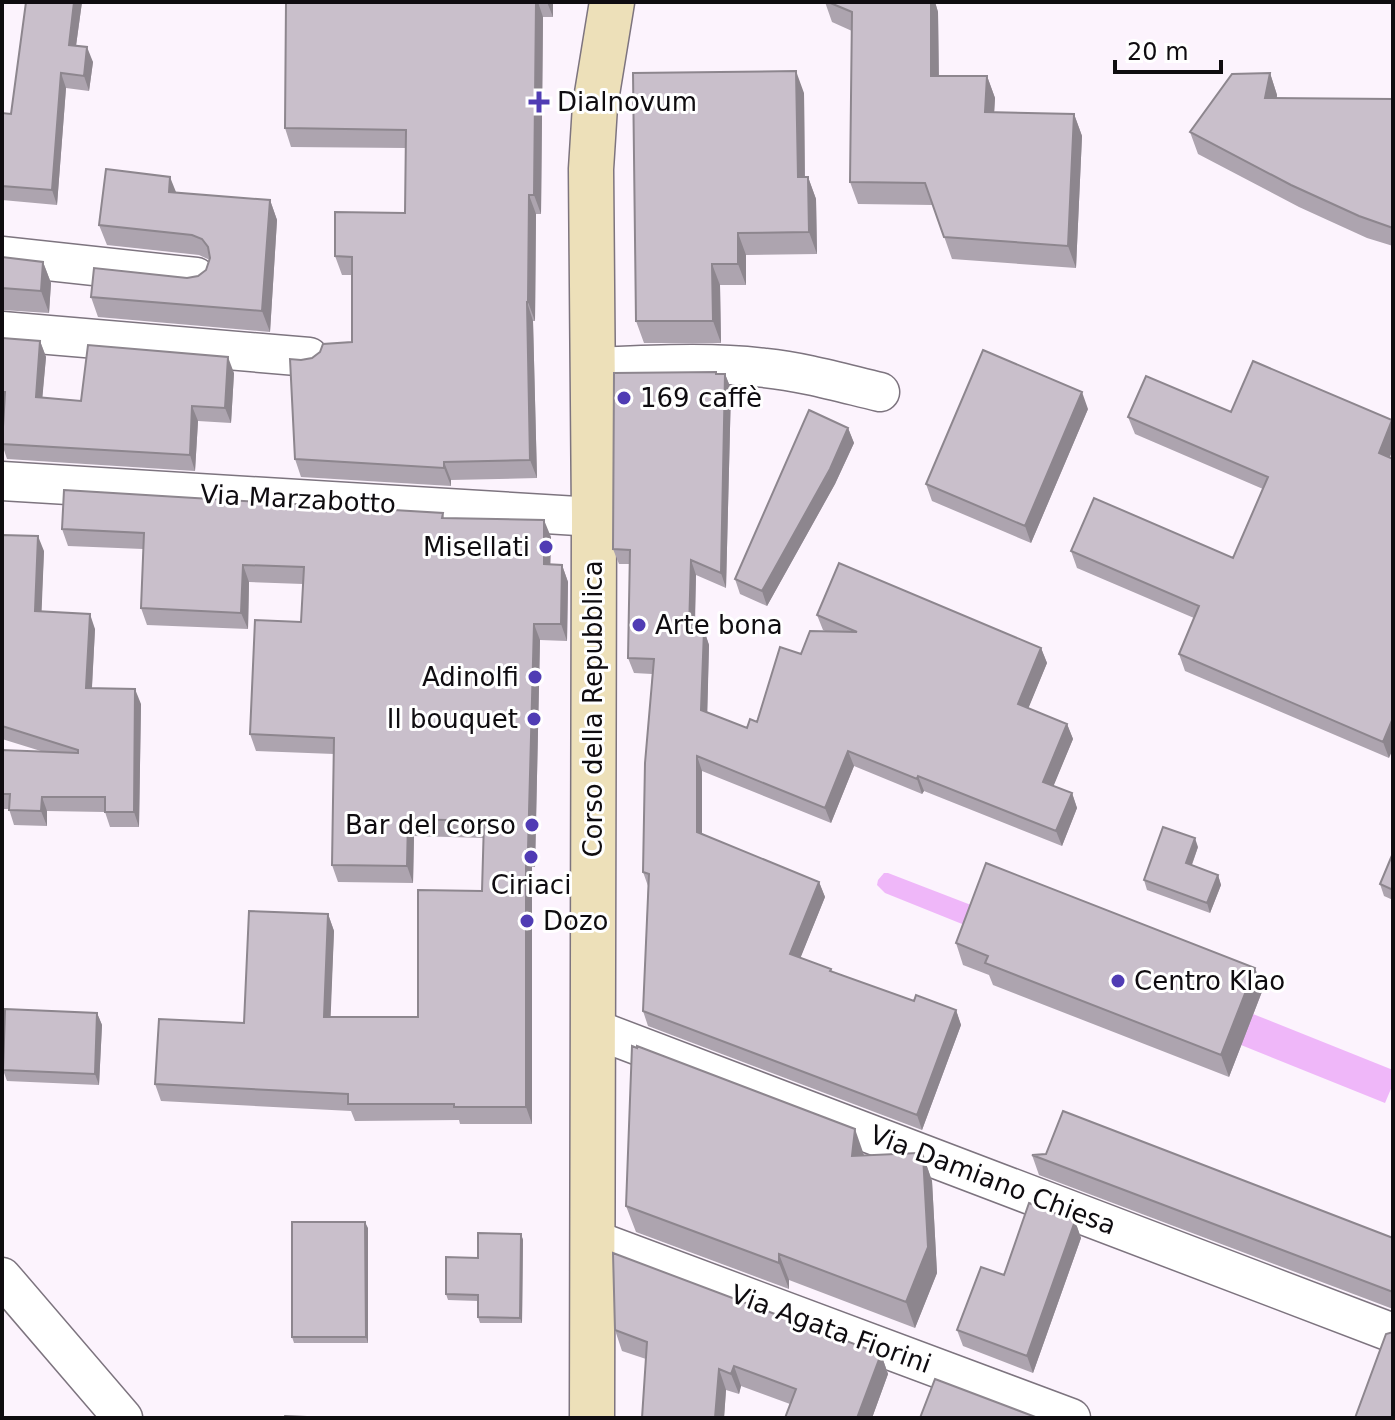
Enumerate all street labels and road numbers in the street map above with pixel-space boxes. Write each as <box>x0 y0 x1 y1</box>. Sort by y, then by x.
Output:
street label: Via Marzabotto <box>199 479 397 519</box>
street label: Corso della Repubblica <box>578 560 608 858</box>
street label: Via Damiano Chiesa <box>866 1119 1120 1241</box>
street label: Via Agata Fiorini <box>727 1279 935 1379</box>

